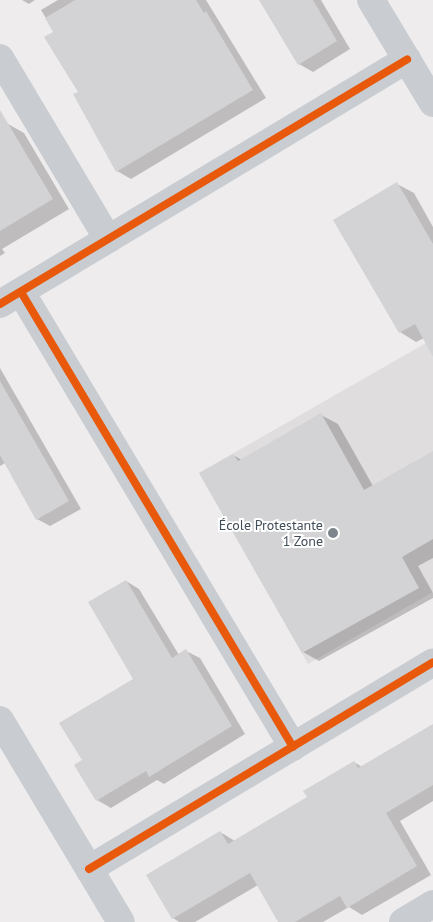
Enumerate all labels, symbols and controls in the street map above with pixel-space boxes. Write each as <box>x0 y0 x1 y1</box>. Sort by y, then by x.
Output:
place label: École Protestante 1 Zone <box>219 517 323 550</box>
marker: École Protestante 1 Zone <box>327 527 339 539</box>

